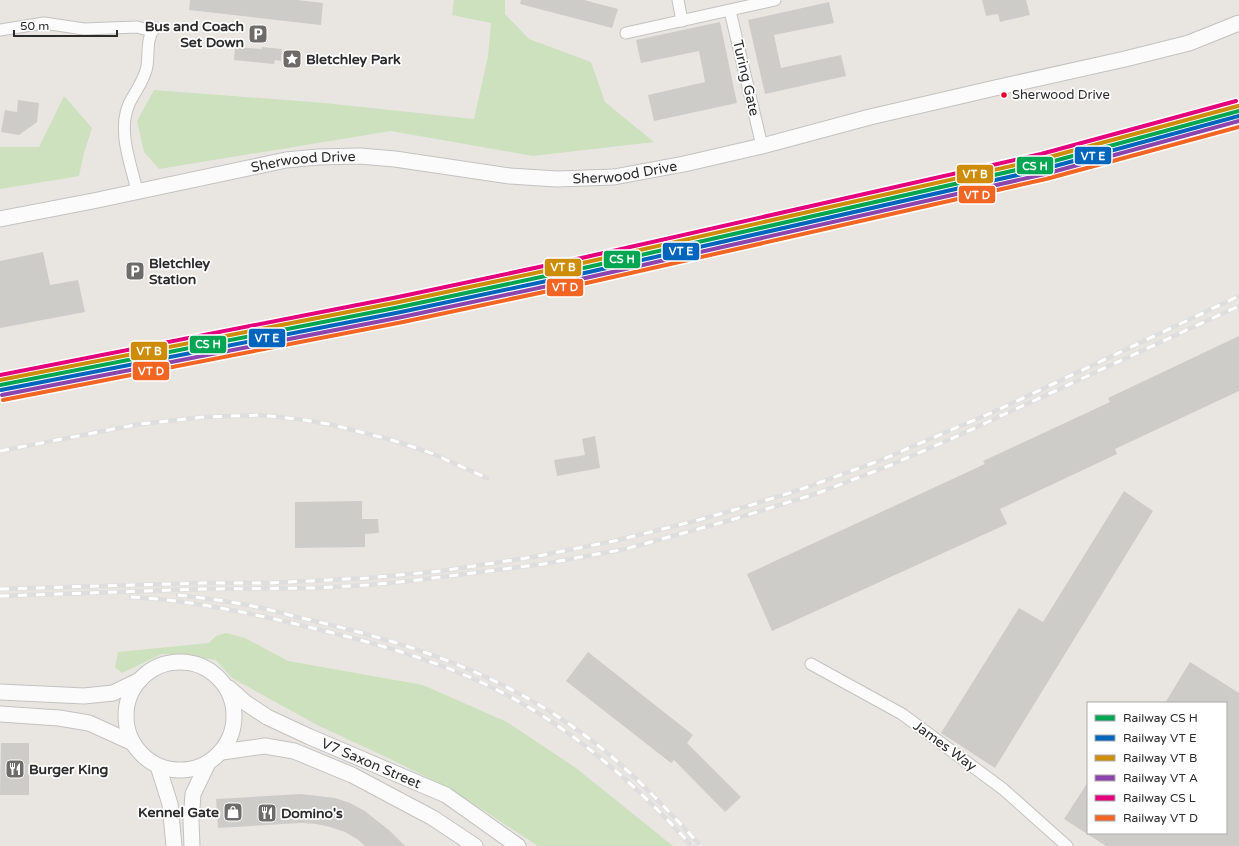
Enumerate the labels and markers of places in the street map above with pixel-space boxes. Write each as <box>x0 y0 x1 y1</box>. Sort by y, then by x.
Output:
place label: Bus and Coach Set Down <box>145 18 244 51</box>
parking icon: Bus and Coach Set Down <box>247 23 269 45</box>
place icon: Bletchley Park <box>281 48 303 70</box>
place label: Bletchley Park <box>306 51 401 68</box>
place label: Sherwood Drive <box>1012 87 1110 103</box>
marker: Sherwood Drive <box>999 90 1009 100</box>
place label: Bletchley Station <box>149 255 211 288</box>
parking icon: Bletchley Station <box>124 260 146 282</box>
restaurant icon: Burger King <box>4 758 26 780</box>
place label: Burger King <box>29 761 108 778</box>
shop icon: Kennel Gate <box>222 801 244 823</box>
restaurant icon: Domino's <box>256 802 278 824</box>
place label: Kennel Gate <box>138 804 219 821</box>
place label: Domino's <box>281 805 343 822</box>

